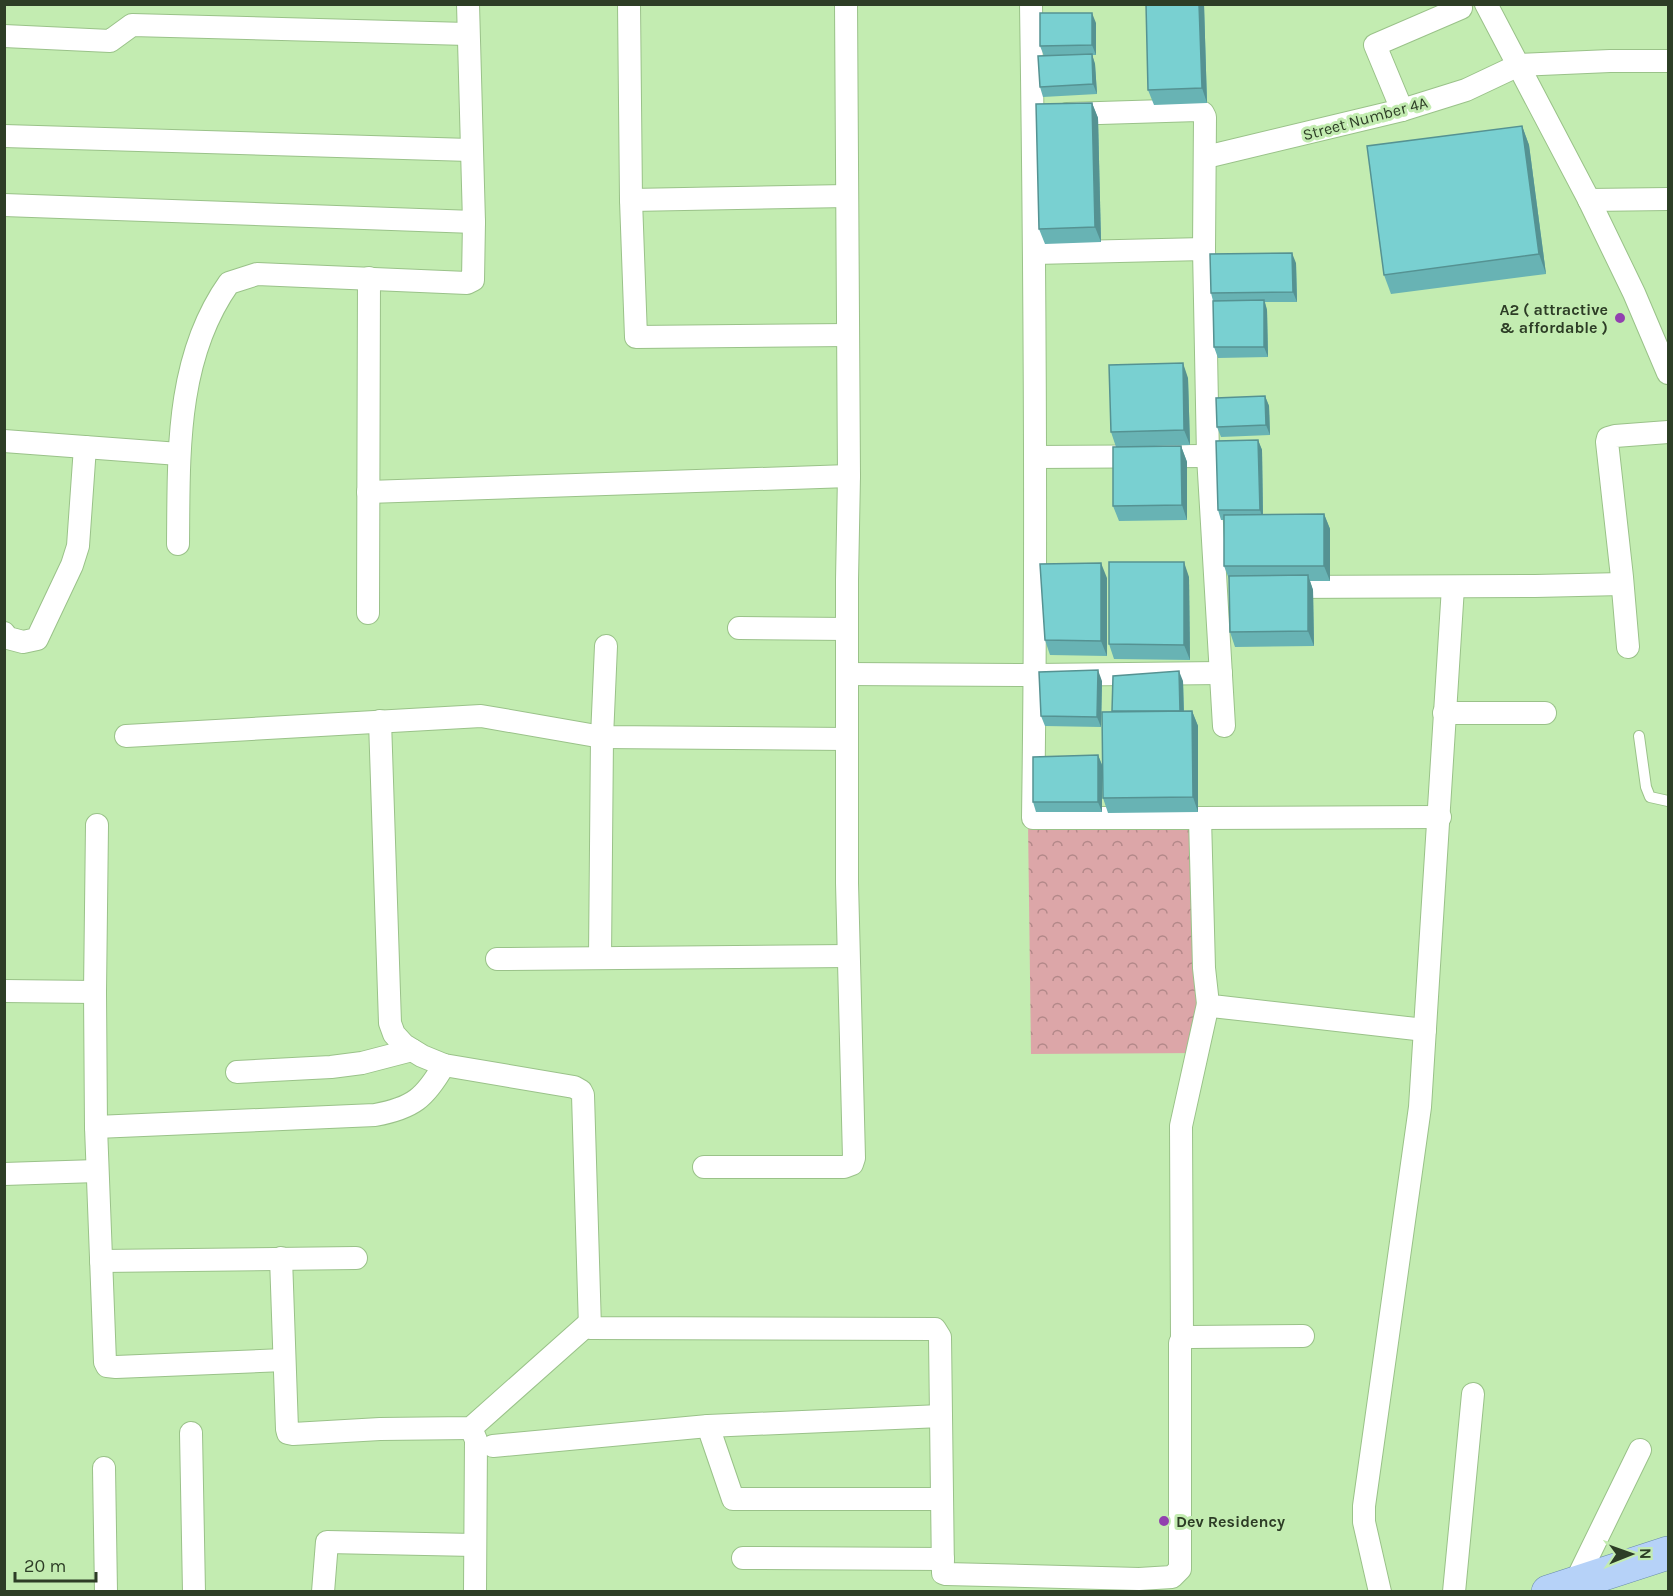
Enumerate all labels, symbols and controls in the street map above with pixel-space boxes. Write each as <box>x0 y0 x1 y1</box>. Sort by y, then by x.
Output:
street label: Street Number 4A <box>1300 93 1430 144</box>
place label: A2 ( attractive & affordable ) <box>1499 300 1608 337</box>
marker: A2 ( attractive & affordable ) <box>1613 311 1627 325</box>
place label: Dev Residency <box>1176 1512 1285 1531</box>
marker: Dev Residency <box>1157 1514 1171 1528</box>
north arrow <box>1601 1524 1661 1584</box>
scale bar <box>15 1545 96 1583</box>
text: N <box>1636 1548 1655 1560</box>
text: 20 m <box>24 1555 66 1577</box>

